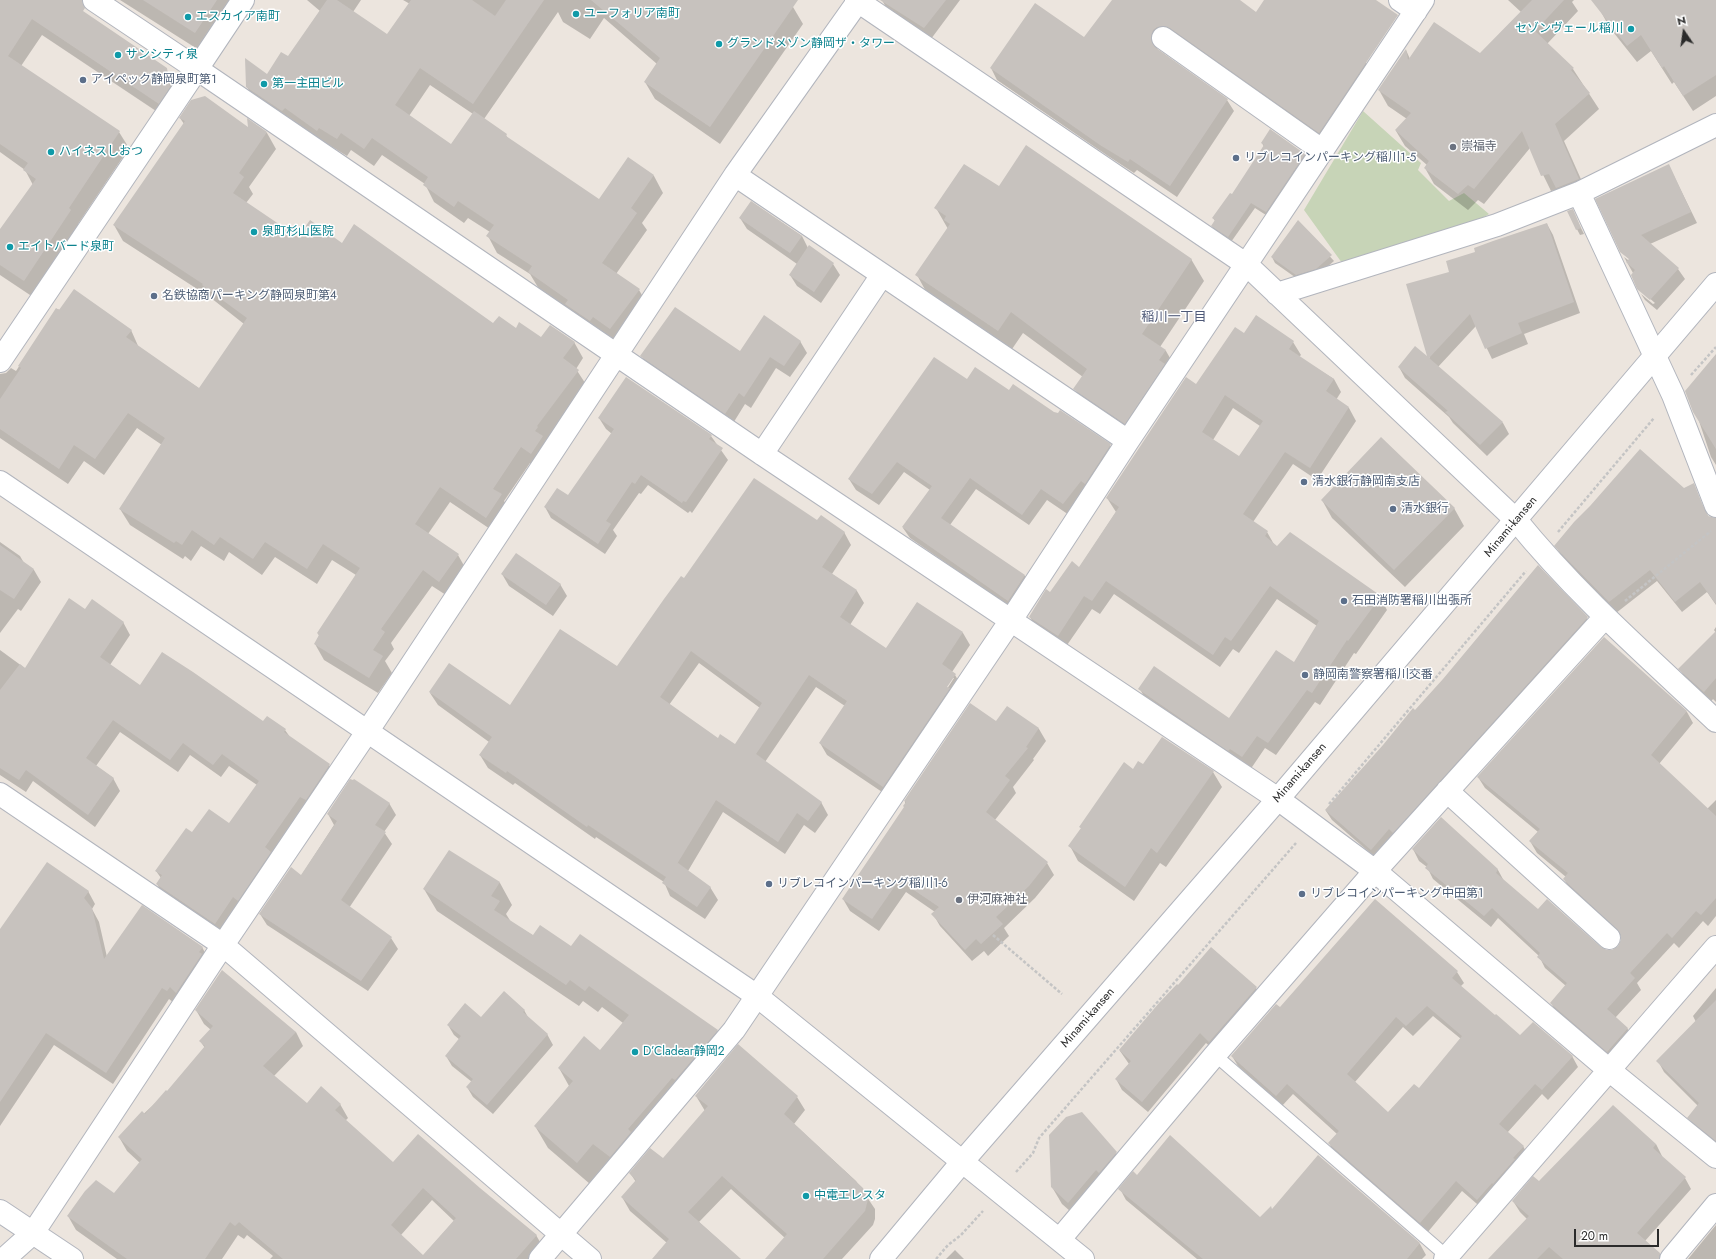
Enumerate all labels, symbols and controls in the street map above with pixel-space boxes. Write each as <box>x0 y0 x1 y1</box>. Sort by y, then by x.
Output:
place label: ユーフォリア南町 <box>584 7 680 21</box>
marker: ユーフォリア南町 <box>571 9 581 19</box>
place label: エスカイア南町 <box>196 10 280 24</box>
marker: エスカイア南町 <box>183 12 193 22</box>
north arrow <box>1664 12 1704 52</box>
text: N <box>1675 12 1687 29</box>
place label: セゾンヴェール稲川 <box>1515 22 1623 36</box>
marker: セゾンヴェール稲川 <box>1626 24 1636 34</box>
place label: グランドメゾン静岡ザ・タワー <box>727 37 895 51</box>
marker: グランドメゾン静岡ザ・タワー <box>714 39 724 49</box>
place label: サンシティ泉 <box>126 48 198 62</box>
marker: サンシティ泉 <box>113 50 123 60</box>
place label: アイペック静岡泉町第１ <box>91 73 218 87</box>
marker: アイペック静岡泉町第１ <box>78 75 88 85</box>
place label: 第一主田ビル <box>272 77 344 91</box>
marker: 第一主田ビル <box>259 79 269 89</box>
place label: 崇福寺 <box>1461 140 1497 154</box>
marker: 崇福寺 <box>1448 142 1458 152</box>
place label: ハイネスしおつ <box>59 145 143 159</box>
marker: ハイネスしおつ <box>46 147 56 157</box>
place label: リブレコインパーキング稲川１-５ <box>1244 151 1416 165</box>
marker: リブレコインパーキング稲川１-５ <box>1231 153 1241 163</box>
place label: 泉町杉山医院 <box>262 225 334 239</box>
marker: 泉町杉山医院 <box>249 227 259 237</box>
place label: エイトバード泉町 <box>18 240 114 254</box>
marker: エイトバード泉町 <box>5 242 15 252</box>
place label: 名鉄協商パーキング静岡泉町第４ <box>162 289 337 303</box>
marker: 名鉄協商パーキング静岡泉町第４ <box>149 291 159 301</box>
district label: 稲川一丁目 <box>1142 310 1206 326</box>
place label: 清水銀行静岡南支店 <box>1312 475 1420 489</box>
marker: 清水銀行静岡南支店 <box>1299 477 1309 487</box>
street label: Minami-kansen <box>1482 494 1540 560</box>
place label: 清水銀行 <box>1401 502 1449 516</box>
marker: 清水銀行 <box>1388 504 1398 514</box>
place label: 石田消防署稲川出張所 <box>1352 594 1472 608</box>
marker: 石田消防署稲川出張所 <box>1339 596 1349 606</box>
place label: 静岡南警察署稲川交番 <box>1313 668 1433 682</box>
marker: 静岡南警察署稲川交番 <box>1300 670 1310 680</box>
street label: Minami-kansen <box>1270 740 1330 806</box>
place label: リブレコインパーキング稲川1-6 <box>777 877 948 891</box>
marker: リブレコインパーキング稲川1-6 <box>764 879 774 889</box>
place label: リブレコインパーキング中田第1 <box>1310 887 1483 901</box>
marker: リブレコインパーキング中田第1 <box>1297 889 1307 899</box>
place label: 伊河麻神社 <box>967 893 1027 907</box>
marker: 伊河麻神社 <box>954 895 964 905</box>
street label: Minami-kansen <box>1058 985 1118 1051</box>
place label: D’Cladear静岡2 <box>643 1045 725 1059</box>
marker: D’Cladear静岡2 <box>630 1047 640 1057</box>
place label: 中電エレスタ <box>814 1189 886 1203</box>
marker: 中電エレスタ <box>801 1191 811 1201</box>
scale bar <box>1576 1221 1661 1247</box>
text: 20 m <box>1581 1227 1608 1245</box>

